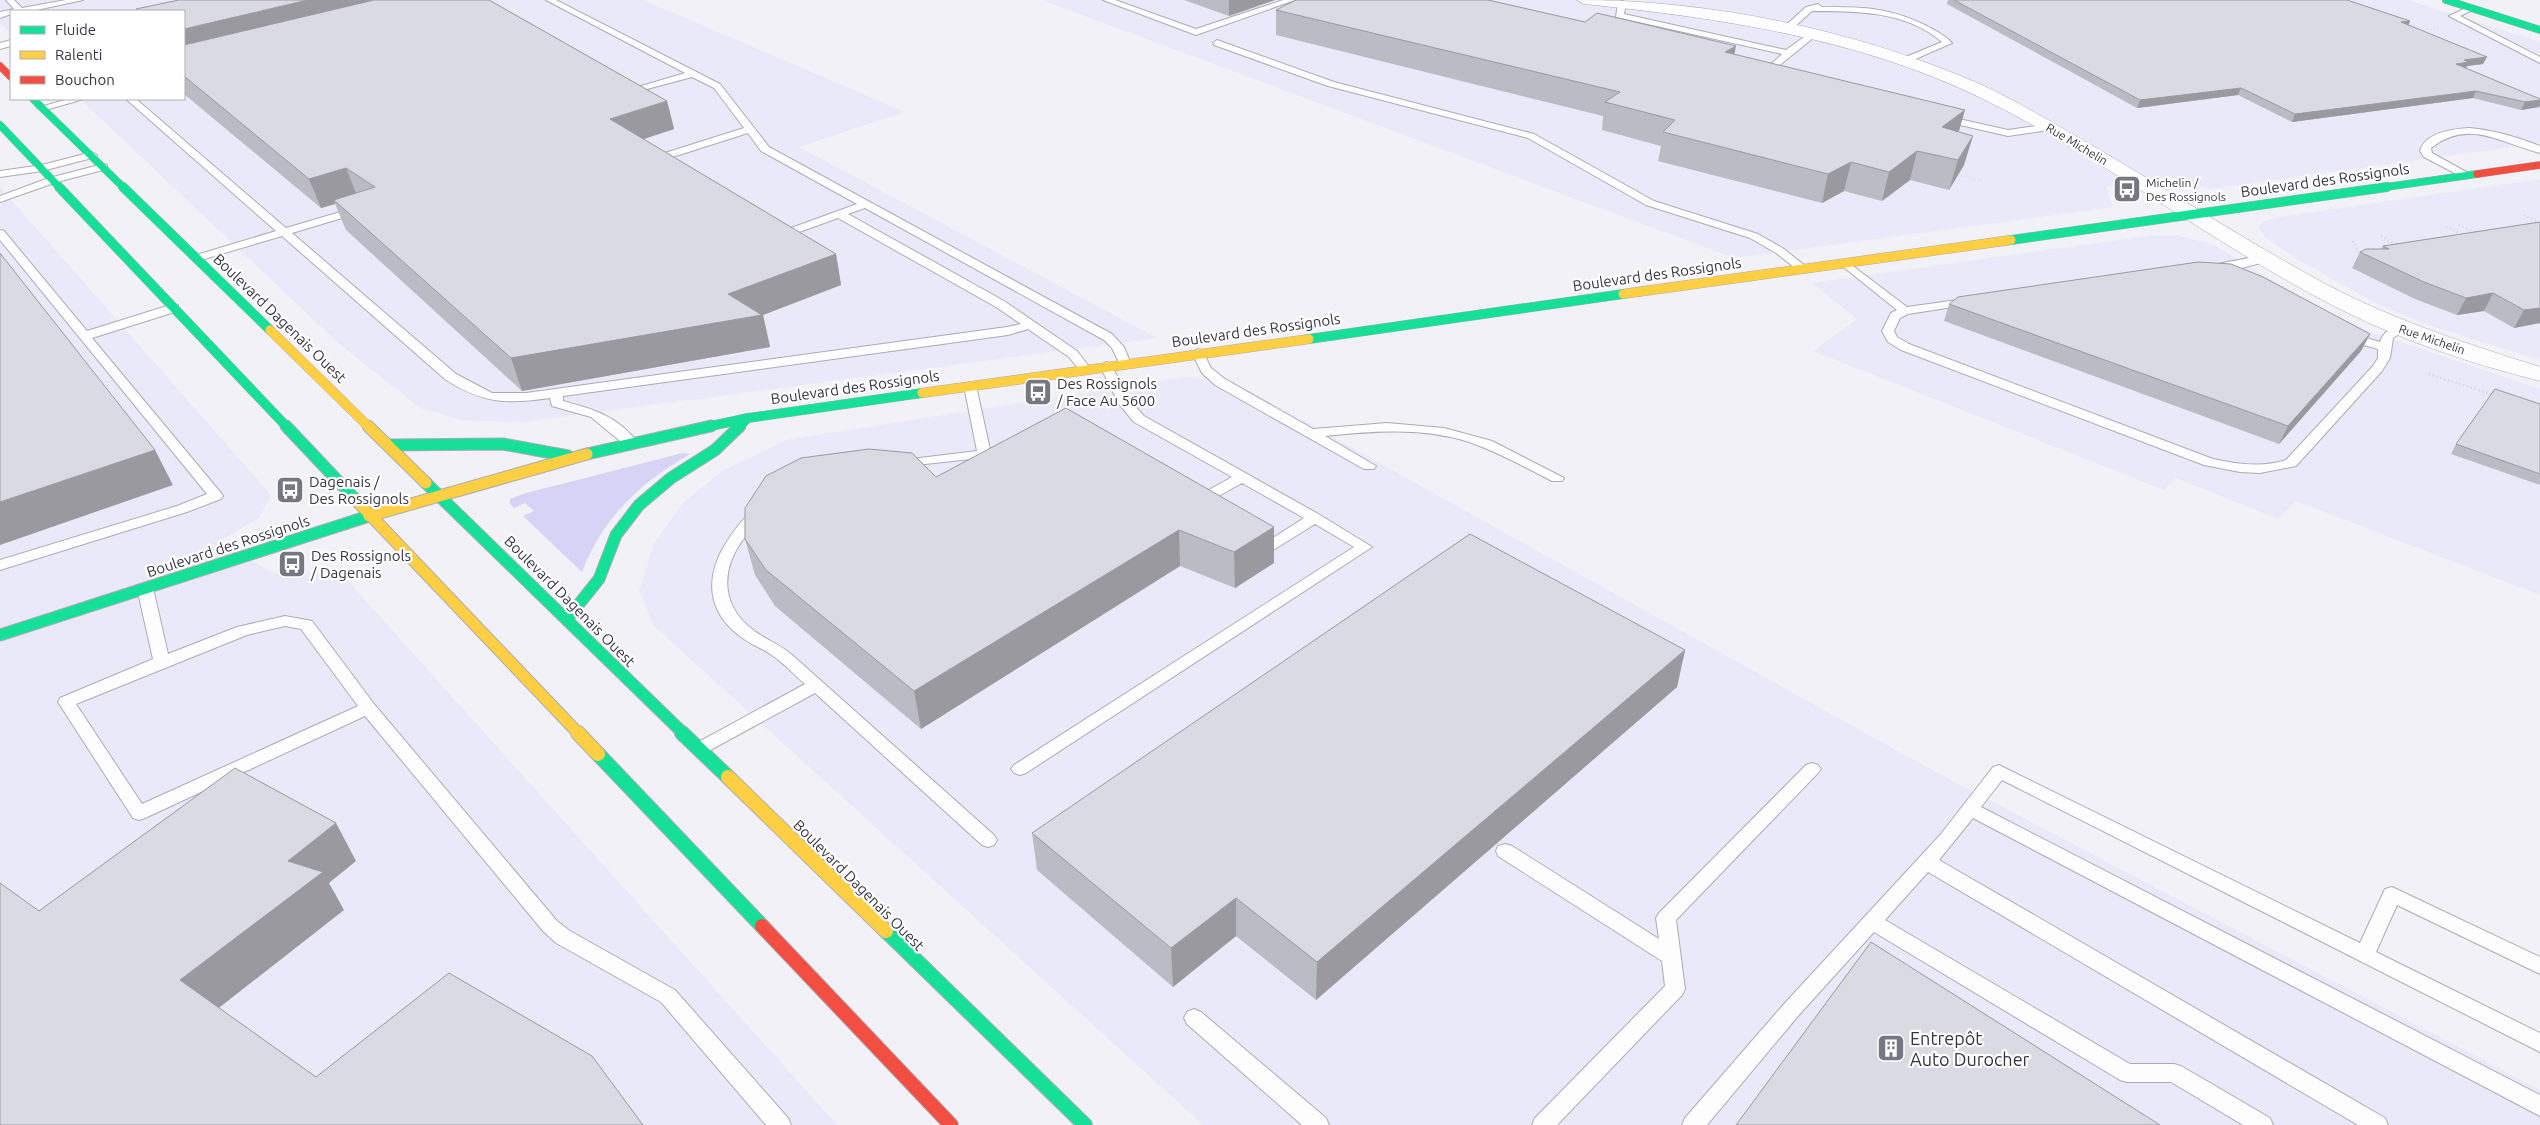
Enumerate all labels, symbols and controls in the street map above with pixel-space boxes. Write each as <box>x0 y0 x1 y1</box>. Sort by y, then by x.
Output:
legend <box>10 10 185 100</box>
text: Fluide <box>55 21 96 38</box>
text: Ralenti <box>55 46 102 63</box>
text: Bouchon <box>55 71 115 88</box>
street label: Rue Michelin <box>2044 121 2110 167</box>
street label: Boulevard des Rossignols <box>2240 160 2410 200</box>
bus stop icon: Michelin / Des Rossignols <box>2112 174 2142 204</box>
place label: Michelin / Des Rossignols <box>2146 176 2226 203</box>
street label: Boulevard Dagenais Ouest <box>210 250 350 386</box>
street label: Boulevard des Rossignols <box>1572 254 1742 294</box>
street label: Boulevard des Rossignols <box>1171 310 1341 350</box>
street label: Rue Michelin <box>2397 322 2467 356</box>
street label: Boulevard des Rossignols <box>770 367 940 407</box>
place label: Des Rossignols / Face Au 5600 <box>1056 375 1157 409</box>
bus stop icon: Des Rossignols / Face Au 5600 <box>1023 377 1053 407</box>
place label: Dagenais / Des Rossignols <box>309 473 409 507</box>
bus stop icon: Dagenais / Des Rossignols <box>275 475 305 505</box>
street label: Boulevard des Rossignols <box>144 512 312 580</box>
street label: Boulevard Dagenais Ouest <box>501 532 639 670</box>
place label: Des Rossignols / Dagenais <box>310 547 411 581</box>
bus stop icon: Des Rossignols / Dagenais <box>277 549 307 579</box>
street label: Boulevard Dagenais Ouest <box>790 816 928 954</box>
place label: Entrepôt Auto Durocher <box>1910 1028 2030 1069</box>
building icon: Entrepôt Auto Durocher <box>1876 1033 1906 1063</box>

